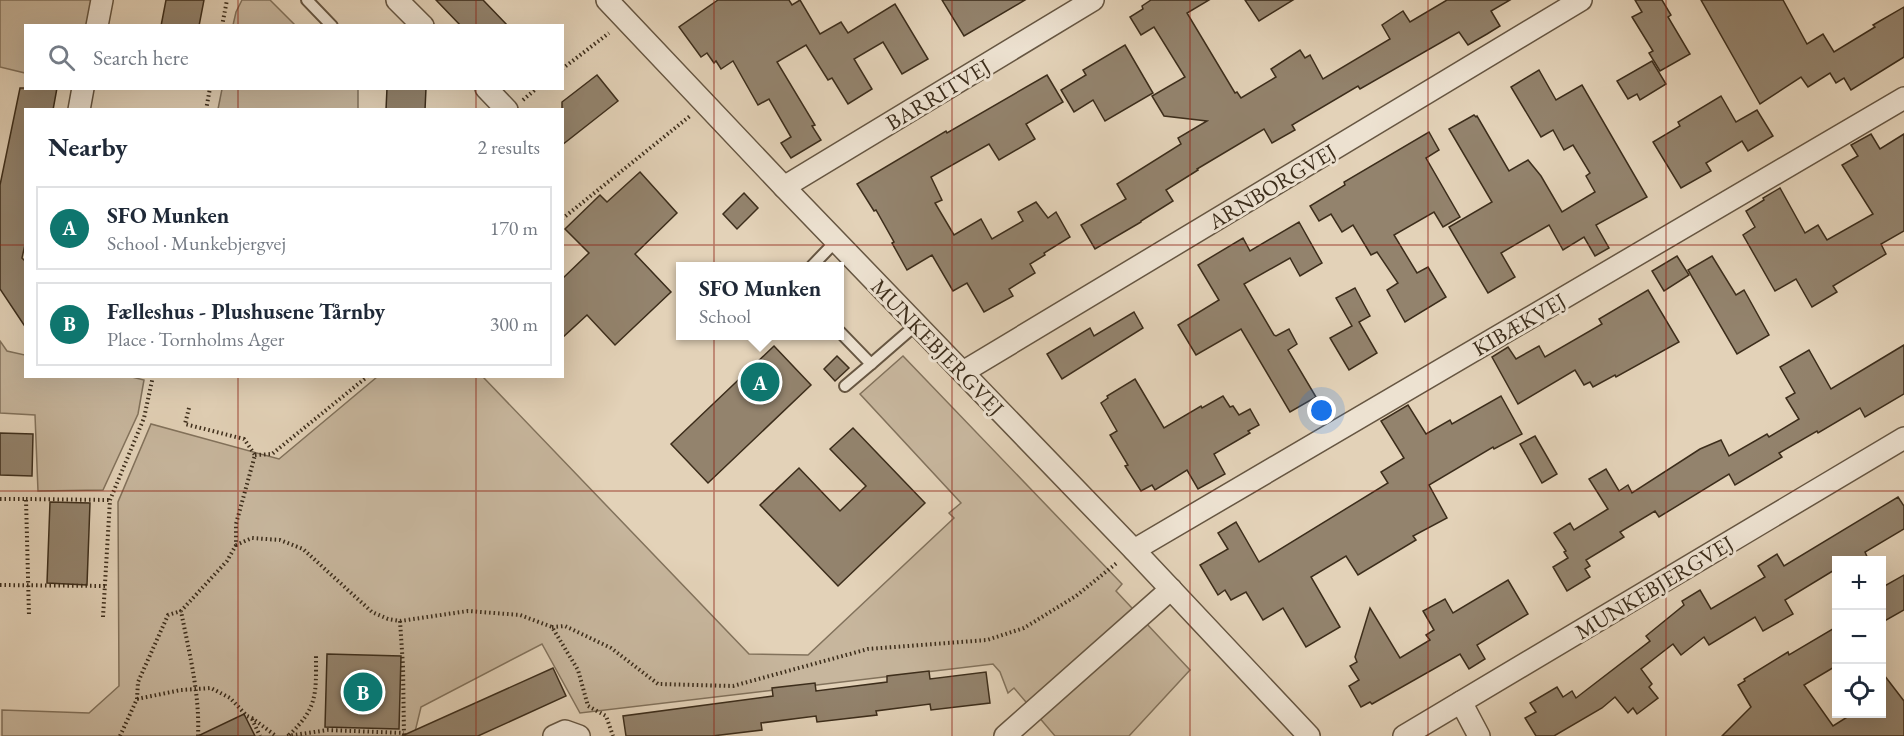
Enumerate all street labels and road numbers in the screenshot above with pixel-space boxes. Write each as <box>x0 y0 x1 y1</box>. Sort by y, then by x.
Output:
street label: BARRITVEJ <box>881 52 996 137</box>
street label: ARNBORGVEJ <box>1202 137 1342 237</box>
street label: MUNKEBJERGVEJ <box>865 273 1011 422</box>
street label: KIBÆKVEJ <box>1467 286 1571 363</box>
street label: MUNKEBJERGVEJ <box>1570 529 1739 646</box>

